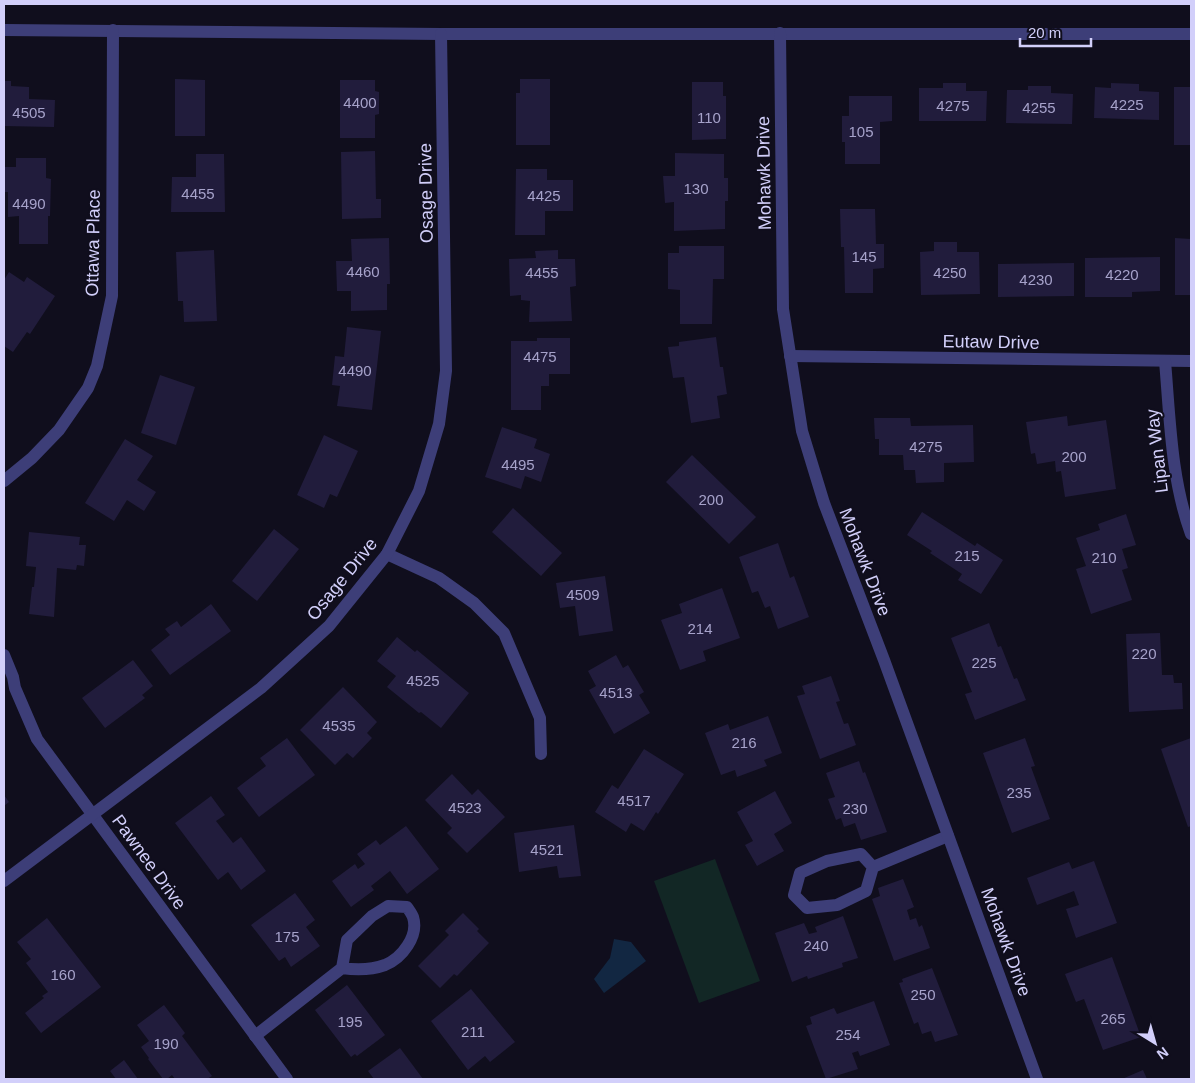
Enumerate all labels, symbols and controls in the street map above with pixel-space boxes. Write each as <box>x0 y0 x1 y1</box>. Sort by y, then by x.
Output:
scale bar <box>1020 15 1091 47</box>
text: 20 m <box>1028 24 1061 41</box>
house number: 4400 <box>343 94 377 111</box>
house number: 4225 <box>1110 96 1144 113</box>
house number: 4275 <box>936 97 970 114</box>
house number: 4255 <box>1022 99 1056 116</box>
house number: 4505 <box>12 104 46 121</box>
house number: 110 <box>697 109 721 126</box>
street label: Mohawk Drive <box>753 116 775 230</box>
house number: 105 <box>848 123 874 140</box>
street label: Osage Drive <box>415 143 437 243</box>
house number: 130 <box>683 180 709 197</box>
house number: 4455 <box>181 185 215 202</box>
house number: 4425 <box>527 187 561 204</box>
street label: Ottawa Place <box>82 189 104 297</box>
house number: 4490 <box>12 195 46 212</box>
house number: 145 <box>851 248 877 265</box>
house number: 4460 <box>346 263 380 280</box>
house number: 4455 <box>525 264 559 281</box>
house number: 4250 <box>933 264 967 281</box>
house number: 4220 <box>1105 266 1139 283</box>
house number: 4230 <box>1019 271 1053 288</box>
street label: Eutaw Drive <box>942 331 1040 353</box>
house number: 4475 <box>523 348 557 365</box>
house number: 4490 <box>338 362 372 379</box>
street label: Lipan Way <box>1142 408 1172 494</box>
house number: 4275 <box>909 438 943 455</box>
house number: 200 <box>1061 448 1087 465</box>
house number: 4495 <box>501 456 535 473</box>
house number: 200 <box>698 491 724 508</box>
street label: Mohawk Drive <box>835 505 895 619</box>
street label: Osage Drive <box>303 534 381 624</box>
house number: 215 <box>954 547 980 564</box>
house number: 210 <box>1091 549 1117 566</box>
house number: 4509 <box>566 586 600 603</box>
house number: 214 <box>687 620 713 637</box>
house number: 220 <box>1131 645 1157 662</box>
house number: 225 <box>971 654 997 671</box>
house number: 4525 <box>406 672 440 689</box>
house number: 4513 <box>599 684 633 701</box>
house number: 4535 <box>322 717 356 734</box>
house number: 216 <box>731 734 757 751</box>
house number: 235 <box>1006 784 1032 801</box>
house number: 4517 <box>617 792 651 809</box>
house number: 4523 <box>448 799 482 816</box>
house number: 230 <box>842 800 868 817</box>
street label: Pawnee Drive <box>108 811 190 913</box>
house number: 4521 <box>530 841 564 858</box>
street label: Mohawk Drive <box>977 885 1035 999</box>
house number: 175 <box>274 928 300 945</box>
house number: 240 <box>803 937 829 954</box>
house number: 160 <box>50 966 76 983</box>
house number: 250 <box>910 986 936 1003</box>
house number: 265 <box>1100 1010 1126 1027</box>
house number: 195 <box>337 1013 363 1030</box>
north arrow <box>1130 1018 1180 1068</box>
house number: 211 <box>461 1023 485 1040</box>
house number: 254 <box>835 1026 861 1043</box>
house number: 190 <box>153 1035 179 1052</box>
text: N <box>1154 1044 1172 1063</box>

